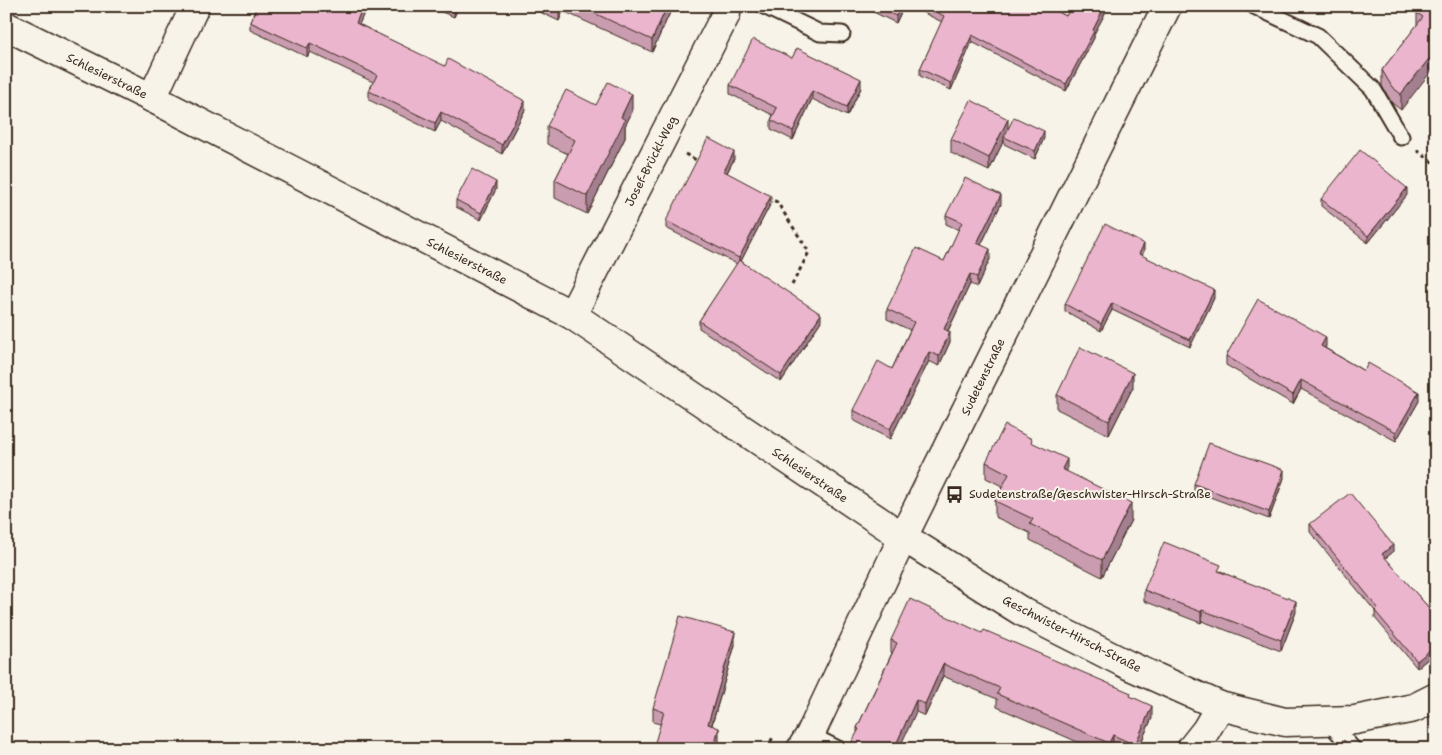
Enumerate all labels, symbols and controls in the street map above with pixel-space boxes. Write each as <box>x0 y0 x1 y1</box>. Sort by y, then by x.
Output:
street label: Schlesierstraße <box>64 49 150 103</box>
street label: Josef-Brückl-Weg <box>621 113 681 209</box>
street label: Schlesierstraße <box>424 234 510 288</box>
street label: Sudetenstraße <box>957 336 1009 418</box>
street label: Schlesierstraße <box>769 444 851 506</box>
bus stop icon: Sudetenstraße/Geschwister-Hirsch-Straße <box>945 484 965 504</box>
place label: Sudetenstraße/Geschwister-Hirsch-Straße <box>969 486 1211 502</box>
street label: Geschwister-Hirsch-Straße <box>1000 592 1144 676</box>

